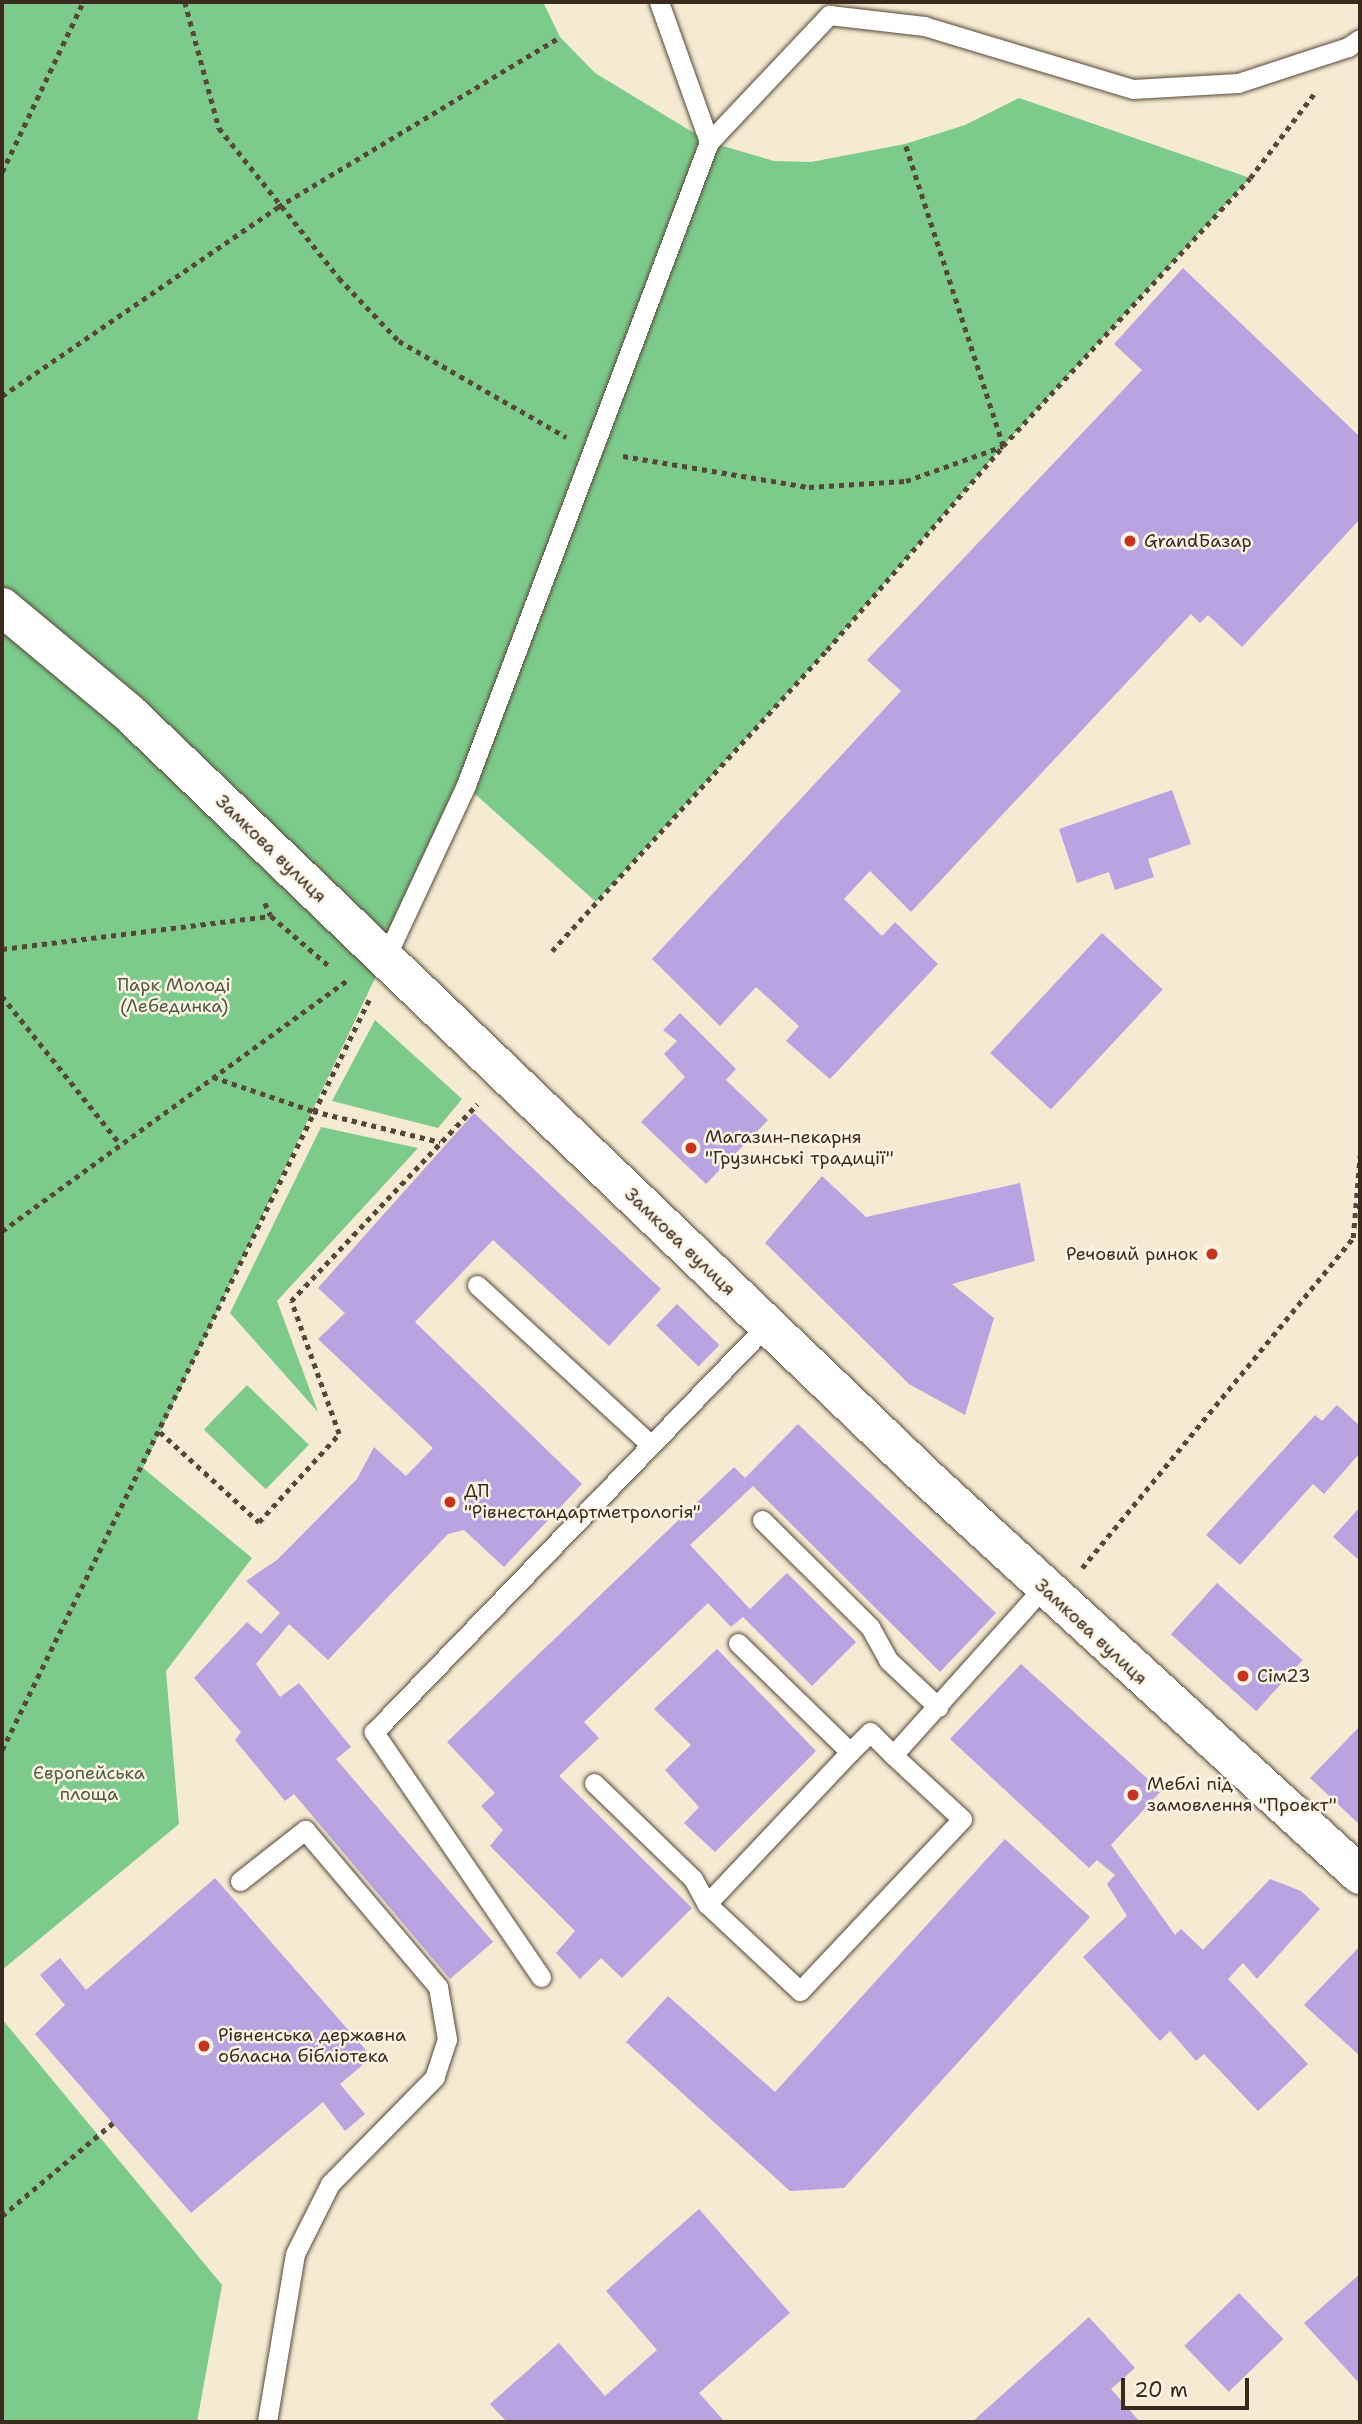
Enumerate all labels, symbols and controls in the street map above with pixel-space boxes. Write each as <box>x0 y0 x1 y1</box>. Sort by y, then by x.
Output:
place label: GrandБазар <box>1144 530 1252 552</box>
marker: GrandБазар <box>1122 533 1138 549</box>
street label: Замкова вулиця <box>211 791 331 907</box>
park label: Парк Молоді (Лебединка) <box>117 975 231 1018</box>
place label: Магазин-пекарня "Грузинські традиції" <box>705 1127 894 1170</box>
marker: Магазин-пекарня "Грузинські традиції" <box>683 1140 699 1156</box>
street label: Замкова вулиця <box>620 1184 740 1300</box>
place label: Речовий ринок <box>1066 1243 1198 1265</box>
marker: Речовий ринок <box>1204 1246 1220 1262</box>
place label: ДП "Рівнестандартметрологія" <box>464 1481 701 1524</box>
marker: ДП "Рівнестандартметрологія" <box>442 1494 458 1510</box>
street label: Замкова вулиця <box>1030 1574 1152 1690</box>
place label: Сім23 <box>1257 1665 1310 1687</box>
marker: Сім23 <box>1235 1668 1251 1684</box>
park label: Європейська площа <box>33 1763 145 1806</box>
place label: Меблі під замовлення "Проект" <box>1147 1774 1337 1816</box>
marker: Меблі під замовлення "Проект" <box>1125 1787 1141 1803</box>
place label: Рівненська державна обласна бібліотека <box>218 2025 406 2068</box>
marker: Рівненська державна обласна бібліотека <box>196 2038 212 2054</box>
scale bar <box>1124 2364 1252 2408</box>
text: 20 m <box>1134 2376 1188 2404</box>

